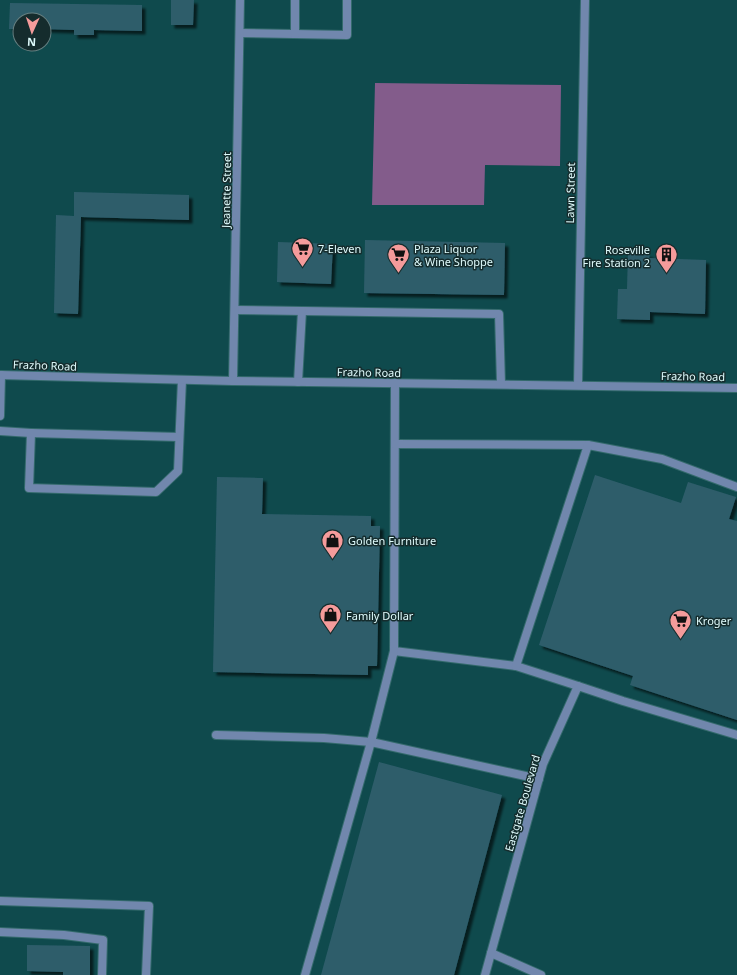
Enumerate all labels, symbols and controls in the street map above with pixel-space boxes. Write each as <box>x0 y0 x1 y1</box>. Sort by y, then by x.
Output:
north arrow <box>12 12 52 52</box>
text: N <box>27 35 36 50</box>
street label: Jeanette Street <box>218 152 234 229</box>
street label: Lawn Street <box>562 162 578 224</box>
supermarket icon: 7-Eleven <box>290 235 316 268</box>
place label: 7-Eleven <box>318 241 361 256</box>
supermarket icon: Plaza Liquor & Wine Shoppe <box>386 241 412 274</box>
place label: Plaza Liquor & Wine Shoppe <box>414 241 493 269</box>
place label: Roseville Fire Station 2 <box>582 242 650 270</box>
building icon: Roseville Fire Station 2 <box>653 242 679 275</box>
street label: Frazho Road <box>13 356 77 374</box>
street label: Frazho Road <box>337 364 401 380</box>
street label: Frazho Road <box>661 368 725 384</box>
shop icon: Golden Furniture <box>320 527 346 560</box>
place label: Golden Furniture <box>348 533 436 548</box>
shop icon: Family Dollar <box>317 602 343 635</box>
supermarket icon: Kroger <box>668 607 694 640</box>
place label: Family Dollar <box>346 608 414 623</box>
place label: Kroger <box>696 613 732 628</box>
street label: Eastgate Boulevard <box>501 753 543 853</box>

